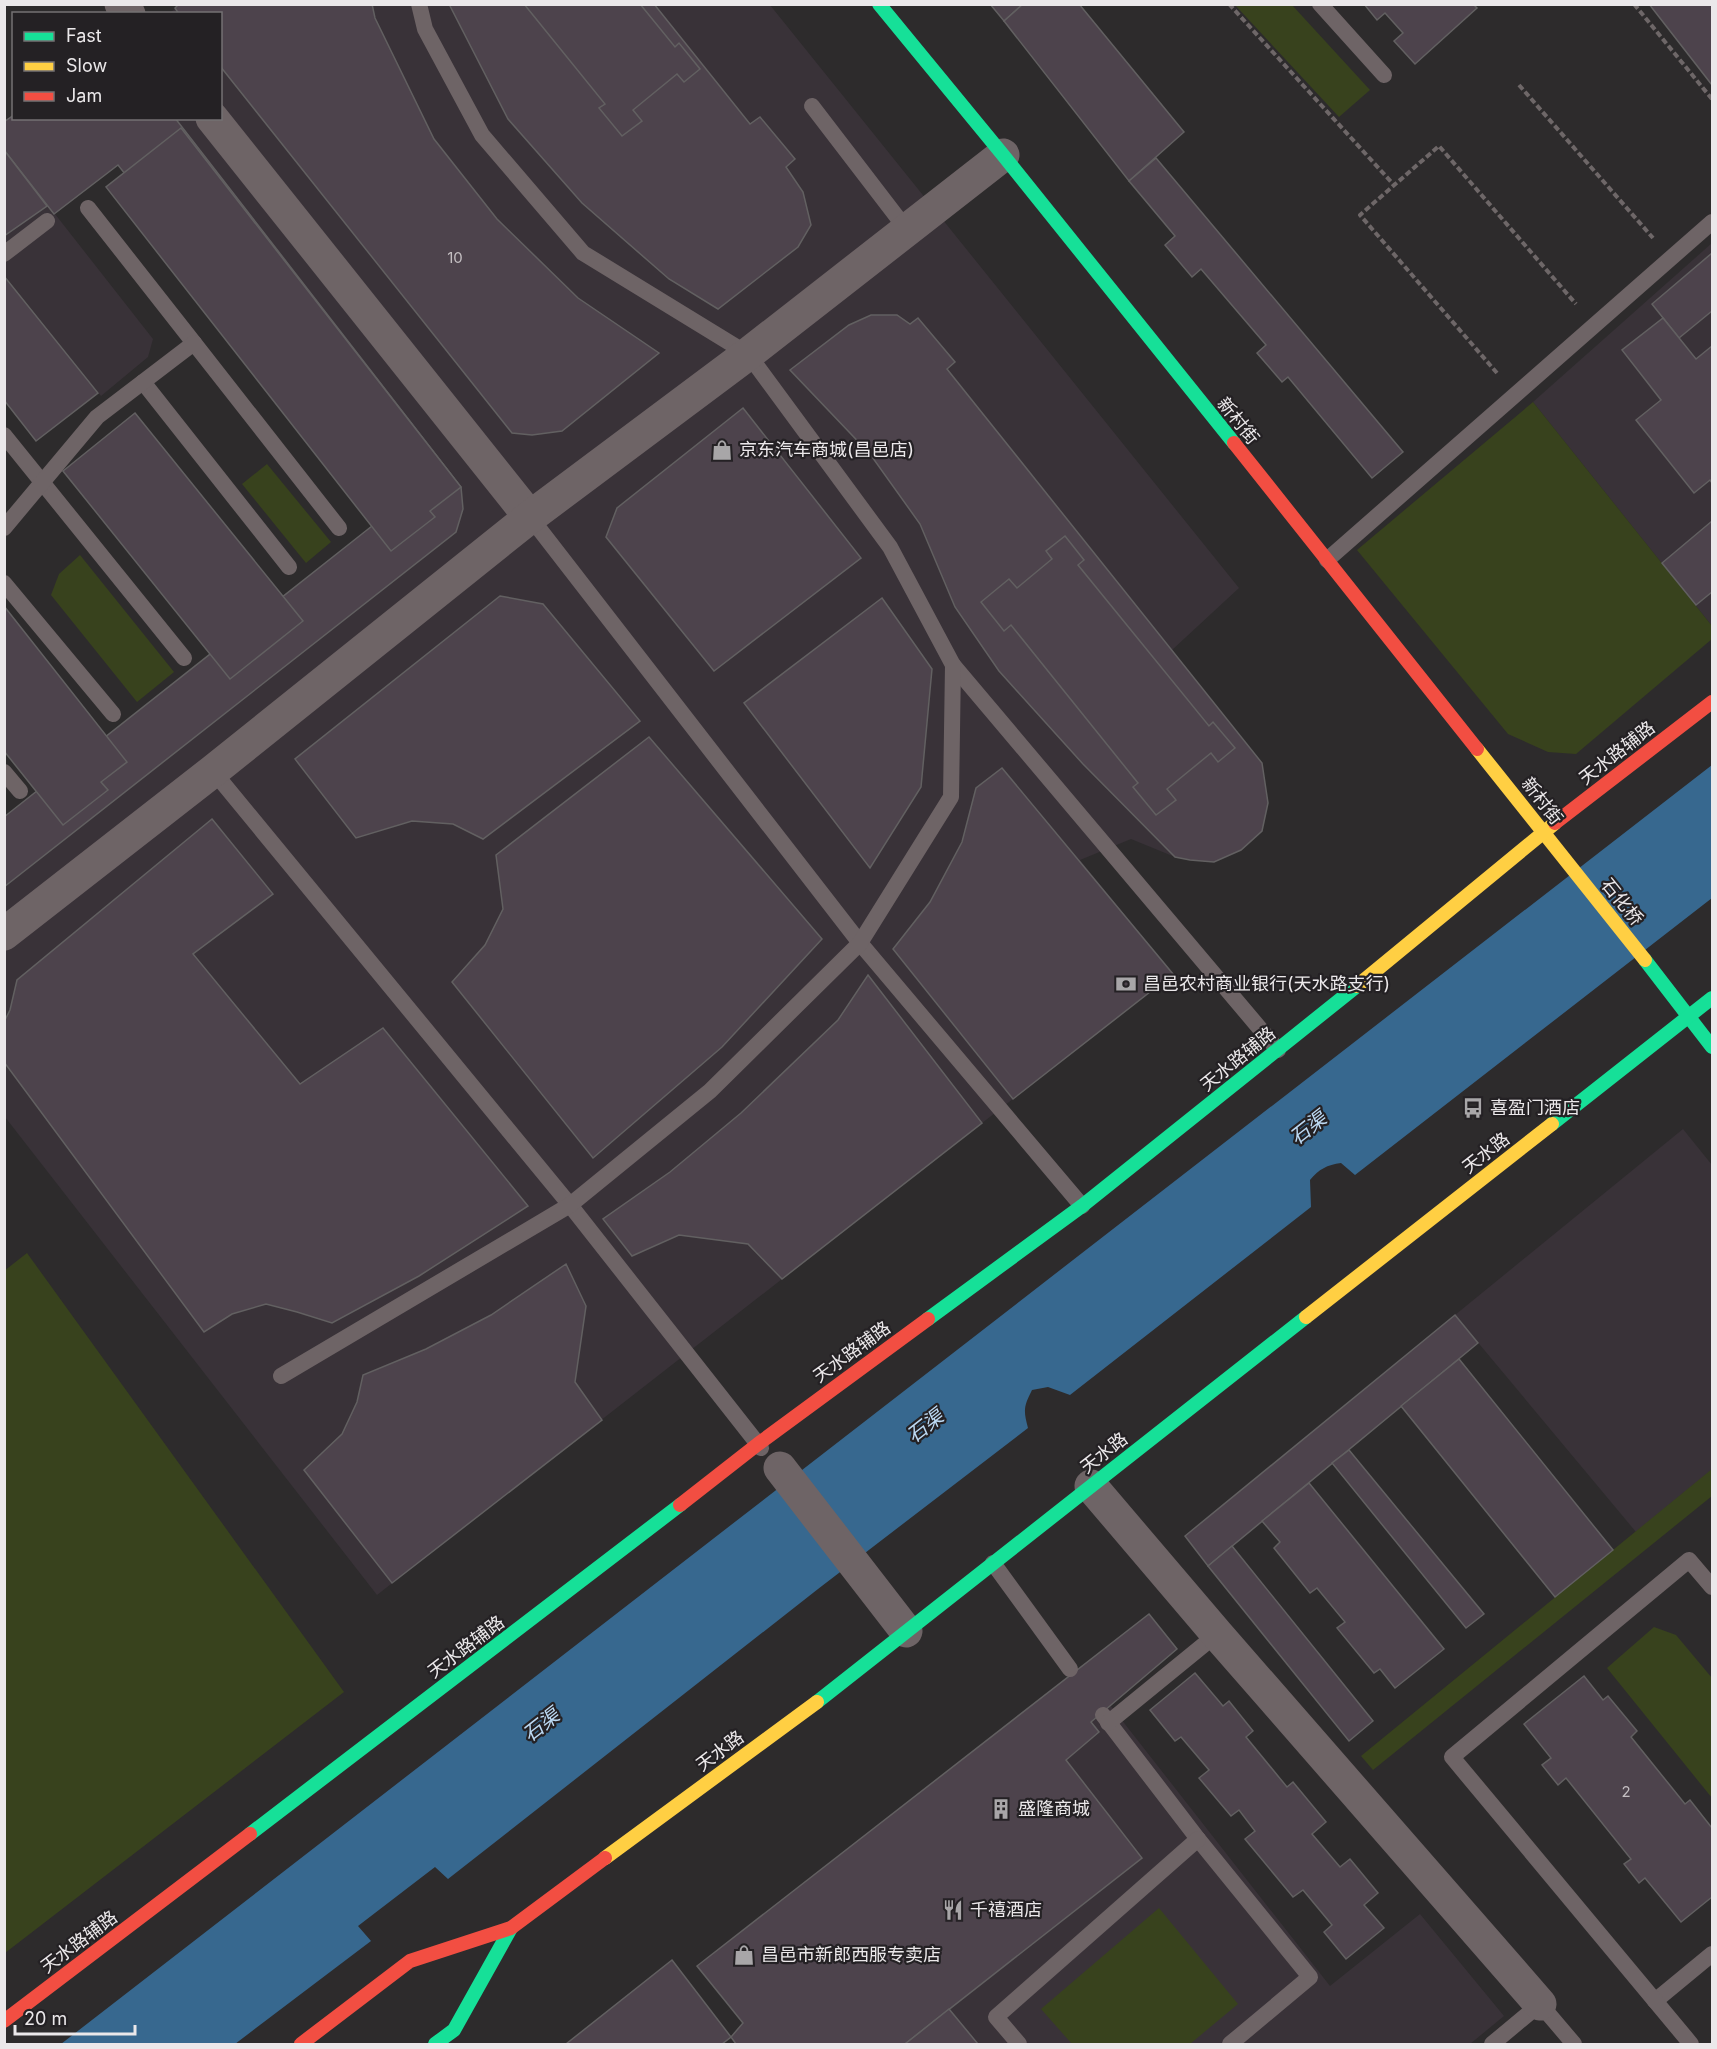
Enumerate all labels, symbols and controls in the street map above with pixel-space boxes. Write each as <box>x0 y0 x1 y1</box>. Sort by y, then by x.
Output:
legend <box>12 12 222 120</box>
text: Fast <box>66 25 102 46</box>
text: Slow <box>66 55 107 76</box>
text: Jam <box>66 85 102 106</box>
house number: 10 <box>447 248 463 267</box>
street label: 新村街 <box>1213 393 1264 448</box>
shop icon: 京东汽车商城(昌邑店) <box>710 438 734 462</box>
place label: 京东汽车商城(昌邑店) <box>739 439 914 460</box>
street label: 天水路辅路 <box>1575 717 1659 789</box>
street label: 新村街 <box>1517 773 1567 828</box>
street label: 石化桥 <box>1597 874 1648 929</box>
bank icon: 昌邑农村商业银行(天水路支行) <box>1114 972 1138 996</box>
place label: 昌邑农村商业银行(天水路支行) <box>1143 973 1390 994</box>
street label: 天水路辅路 <box>1196 1022 1279 1095</box>
bus stop icon: 喜盈门酒店 <box>1461 1096 1485 1120</box>
place label: 喜盈门酒店 <box>1490 1097 1580 1118</box>
water label: 石渠 <box>1285 1104 1334 1150</box>
street label: 天水路 <box>1458 1128 1513 1178</box>
street label: 天水路辅路 <box>809 1317 894 1387</box>
water label: 石渠 <box>902 1402 951 1448</box>
street label: 天水路 <box>1076 1428 1131 1478</box>
street label: 天水路辅路 <box>423 1611 508 1682</box>
water label: 石渠 <box>518 1701 567 1747</box>
street label: 天水路 <box>692 1726 748 1775</box>
house number: 2 <box>1621 1782 1631 1801</box>
building icon: 盛隆商城 <box>989 1797 1013 1821</box>
place label: 盛隆商城 <box>1018 1798 1090 1819</box>
restaurant icon: 千禧酒店 <box>941 1898 965 1922</box>
place label: 千禧酒店 <box>970 1899 1042 1920</box>
street label: 天水路辅路 <box>36 1906 121 1977</box>
shop icon: 昌邑市新郎西服专卖店 <box>732 1943 756 1967</box>
place label: 昌邑市新郎西服专卖店 <box>761 1944 941 1965</box>
scale bar <box>15 1998 135 2036</box>
text: 20 m <box>24 2008 67 2029</box>

